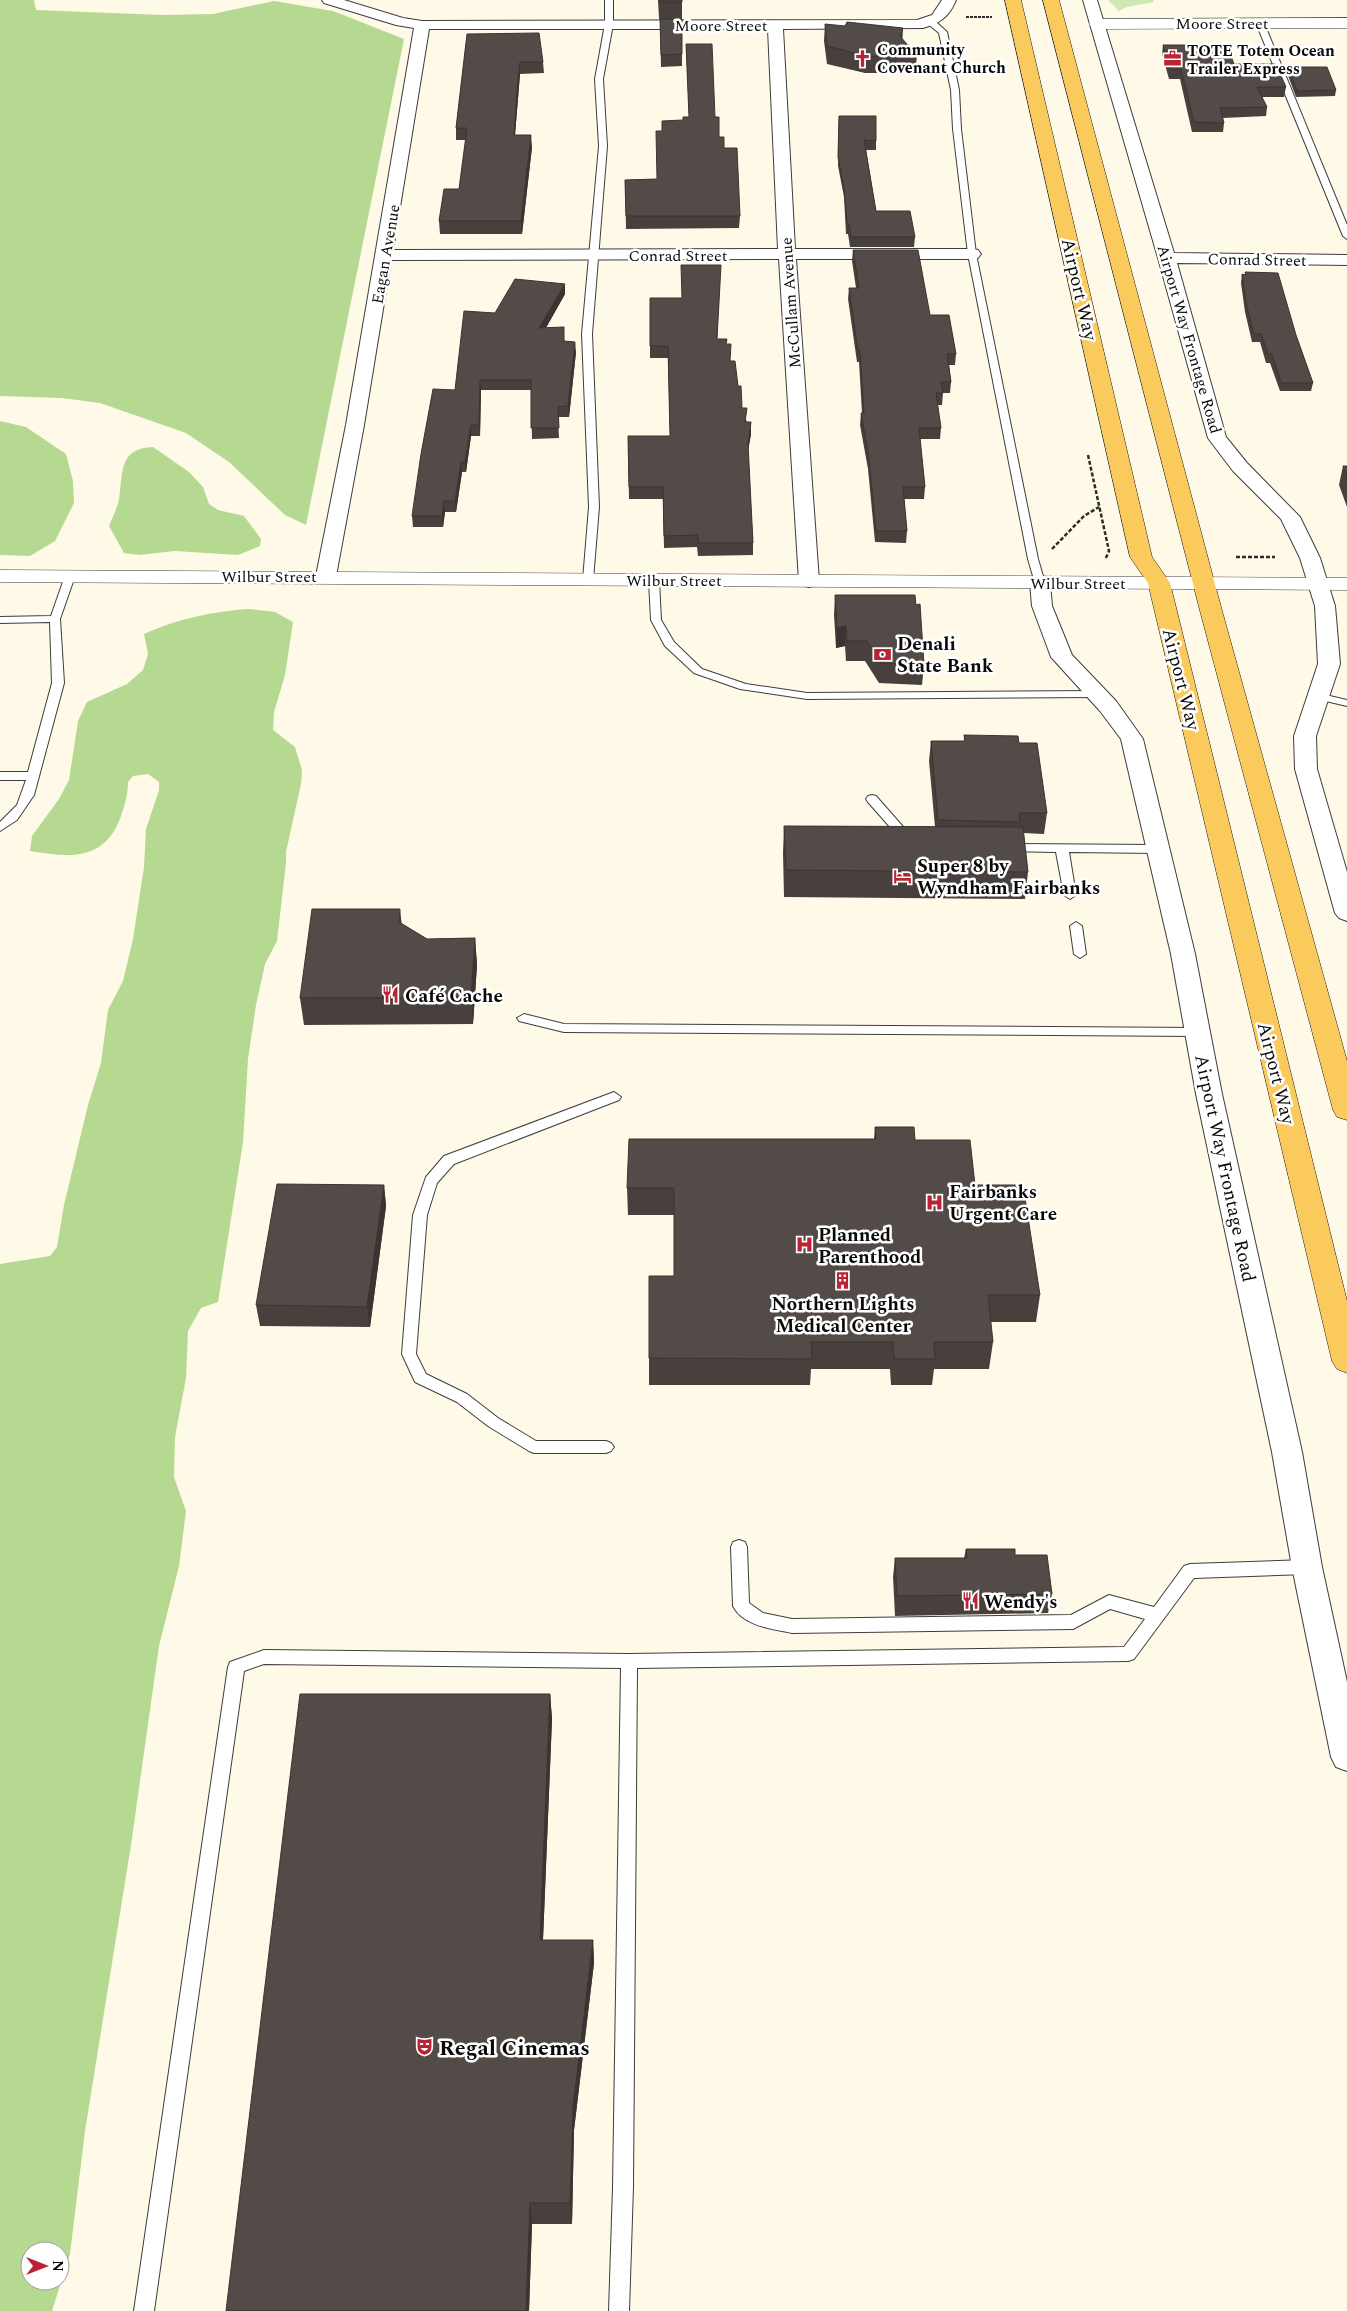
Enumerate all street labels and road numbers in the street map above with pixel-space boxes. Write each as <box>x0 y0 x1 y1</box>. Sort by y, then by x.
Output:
street label: Moore Street <box>1176 12 1269 36</box>
street label: Moore Street <box>675 14 768 38</box>
street label: Eagan Avenue <box>365 202 407 306</box>
street label: Airport Way <box>1053 235 1105 344</box>
street label: McCullam Avenue <box>774 237 808 369</box>
street label: Airport Way Frontage Road <box>1151 242 1228 437</box>
street label: Conrad Street <box>629 244 728 268</box>
street label: Conrad Street <box>1207 247 1307 273</box>
street label: Wilbur Street <box>221 565 317 589</box>
street label: Wilbur Street <box>626 569 722 593</box>
street label: Wilbur Street <box>1030 572 1126 596</box>
street label: Airport Way <box>1154 625 1207 734</box>
street label: Airport Way <box>1249 1019 1302 1128</box>
street label: Airport Way Frontage Road <box>1186 1052 1263 1285</box>

